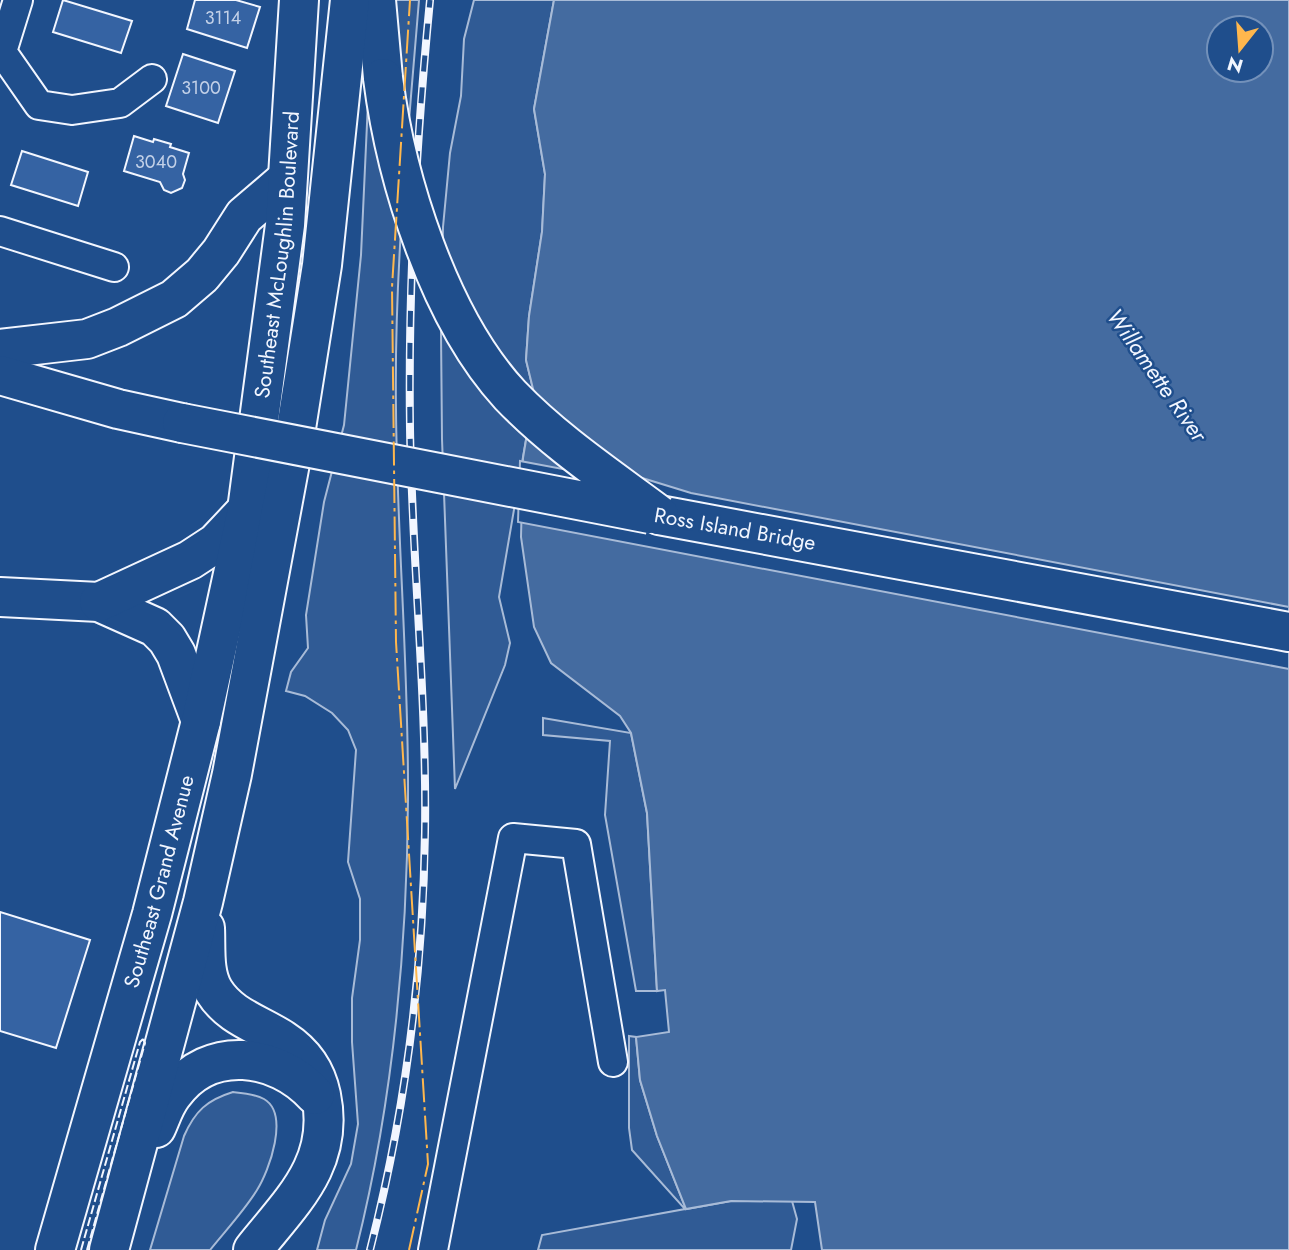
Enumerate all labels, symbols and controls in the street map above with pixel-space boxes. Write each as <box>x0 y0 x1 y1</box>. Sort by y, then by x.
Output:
house number: 3114 <box>205 5 241 31</box>
north arrow <box>1205 14 1275 84</box>
text: N <box>1224 50 1246 80</box>
house number: 3100 <box>181 75 221 101</box>
street label: Southeast McLoughlin Boulevard <box>247 110 307 400</box>
house number: 3040 <box>135 149 177 175</box>
water label: Willamette River <box>1098 301 1216 450</box>
street label: Ross Island Bridge <box>652 500 818 558</box>
street label: Southeast Grand Avenue <box>116 772 202 992</box>

